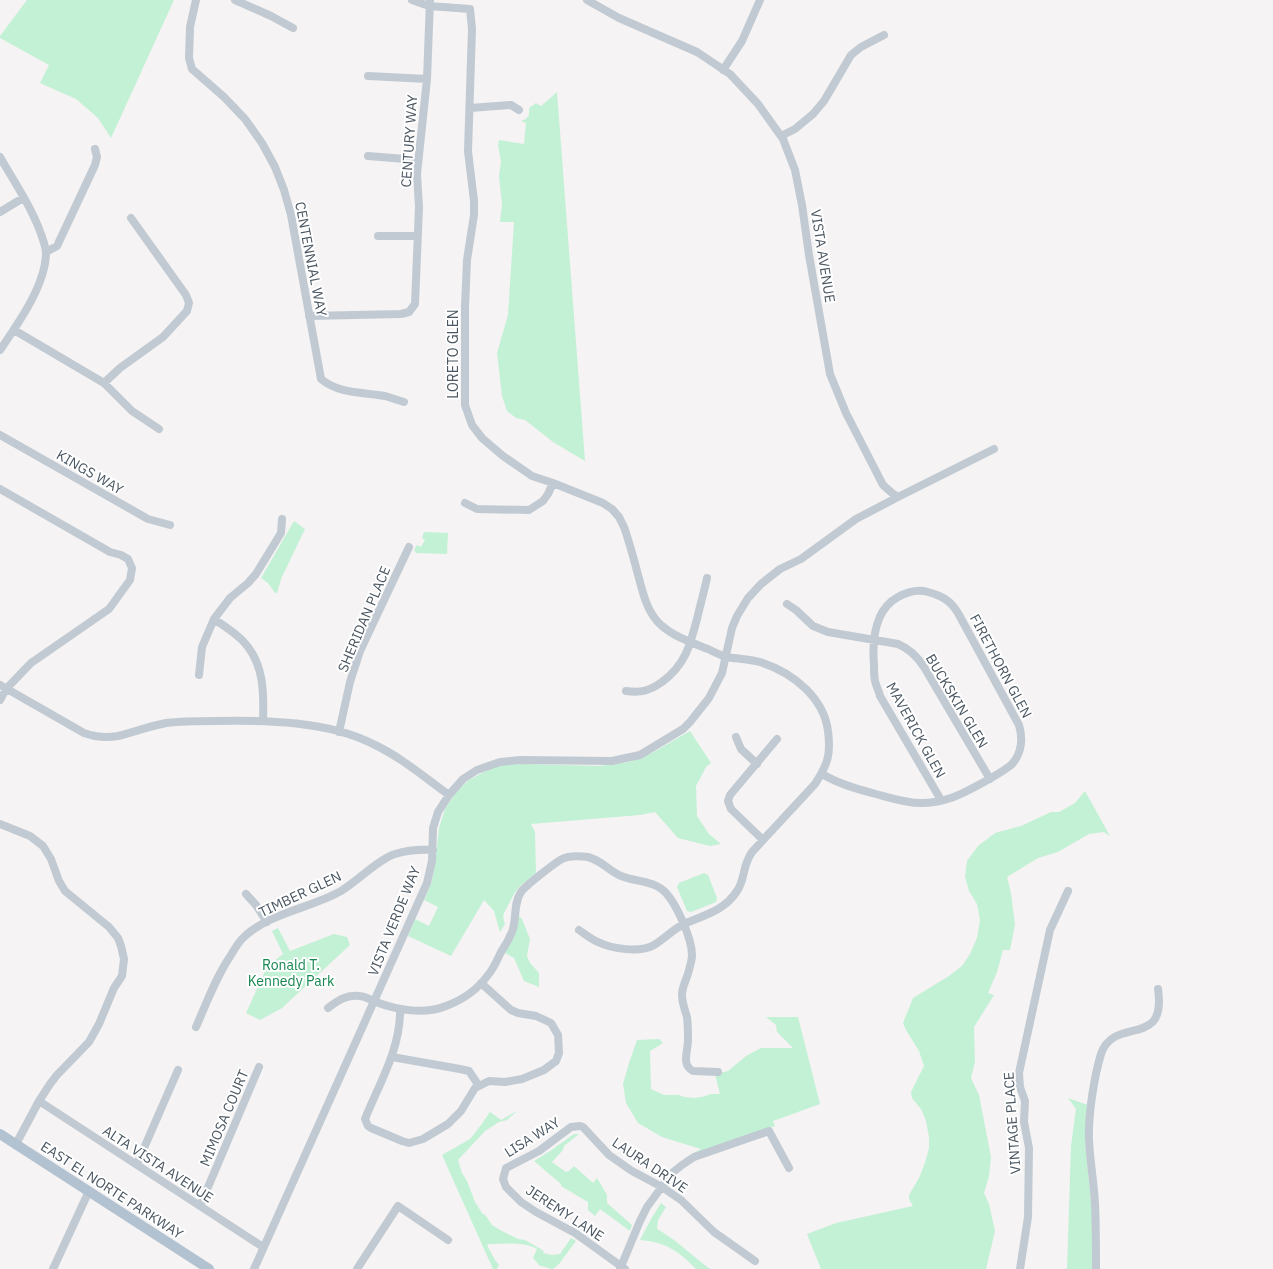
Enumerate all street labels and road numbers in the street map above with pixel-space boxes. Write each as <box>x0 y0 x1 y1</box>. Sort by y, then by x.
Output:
street label: CENTURY WAY <box>397 93 421 188</box>
street label: CENTENNIAL WAY <box>291 200 331 319</box>
street label: VISTA AVENUE <box>807 208 839 304</box>
street label: LORETO GLEN <box>444 309 462 399</box>
street label: KINGS WAY <box>53 446 127 499</box>
street label: SHERIDAN PLACE <box>334 563 394 675</box>
street label: FIRETHORN GLEN <box>966 611 1036 721</box>
street label: BUCKSKIN GLEN <box>922 651 992 751</box>
street label: MAVERICK GLEN <box>882 679 950 781</box>
street label: VISTA VERDE WAY <box>364 863 424 979</box>
street label: TIMBER GLEN <box>256 867 344 921</box>
street label: MIMOSA COURT <box>196 1067 252 1169</box>
street label: VINTAGE PLACE <box>999 1071 1025 1175</box>
street label: LISA WAY <box>501 1113 564 1161</box>
street label: ALTA VISTA AVENUE <box>99 1121 217 1207</box>
street label: LAURA DRIVE <box>609 1133 691 1197</box>
street label: EAST EL NORTE PARKWAY <box>37 1137 187 1243</box>
street label: JEREMY LANE <box>522 1181 608 1245</box>

